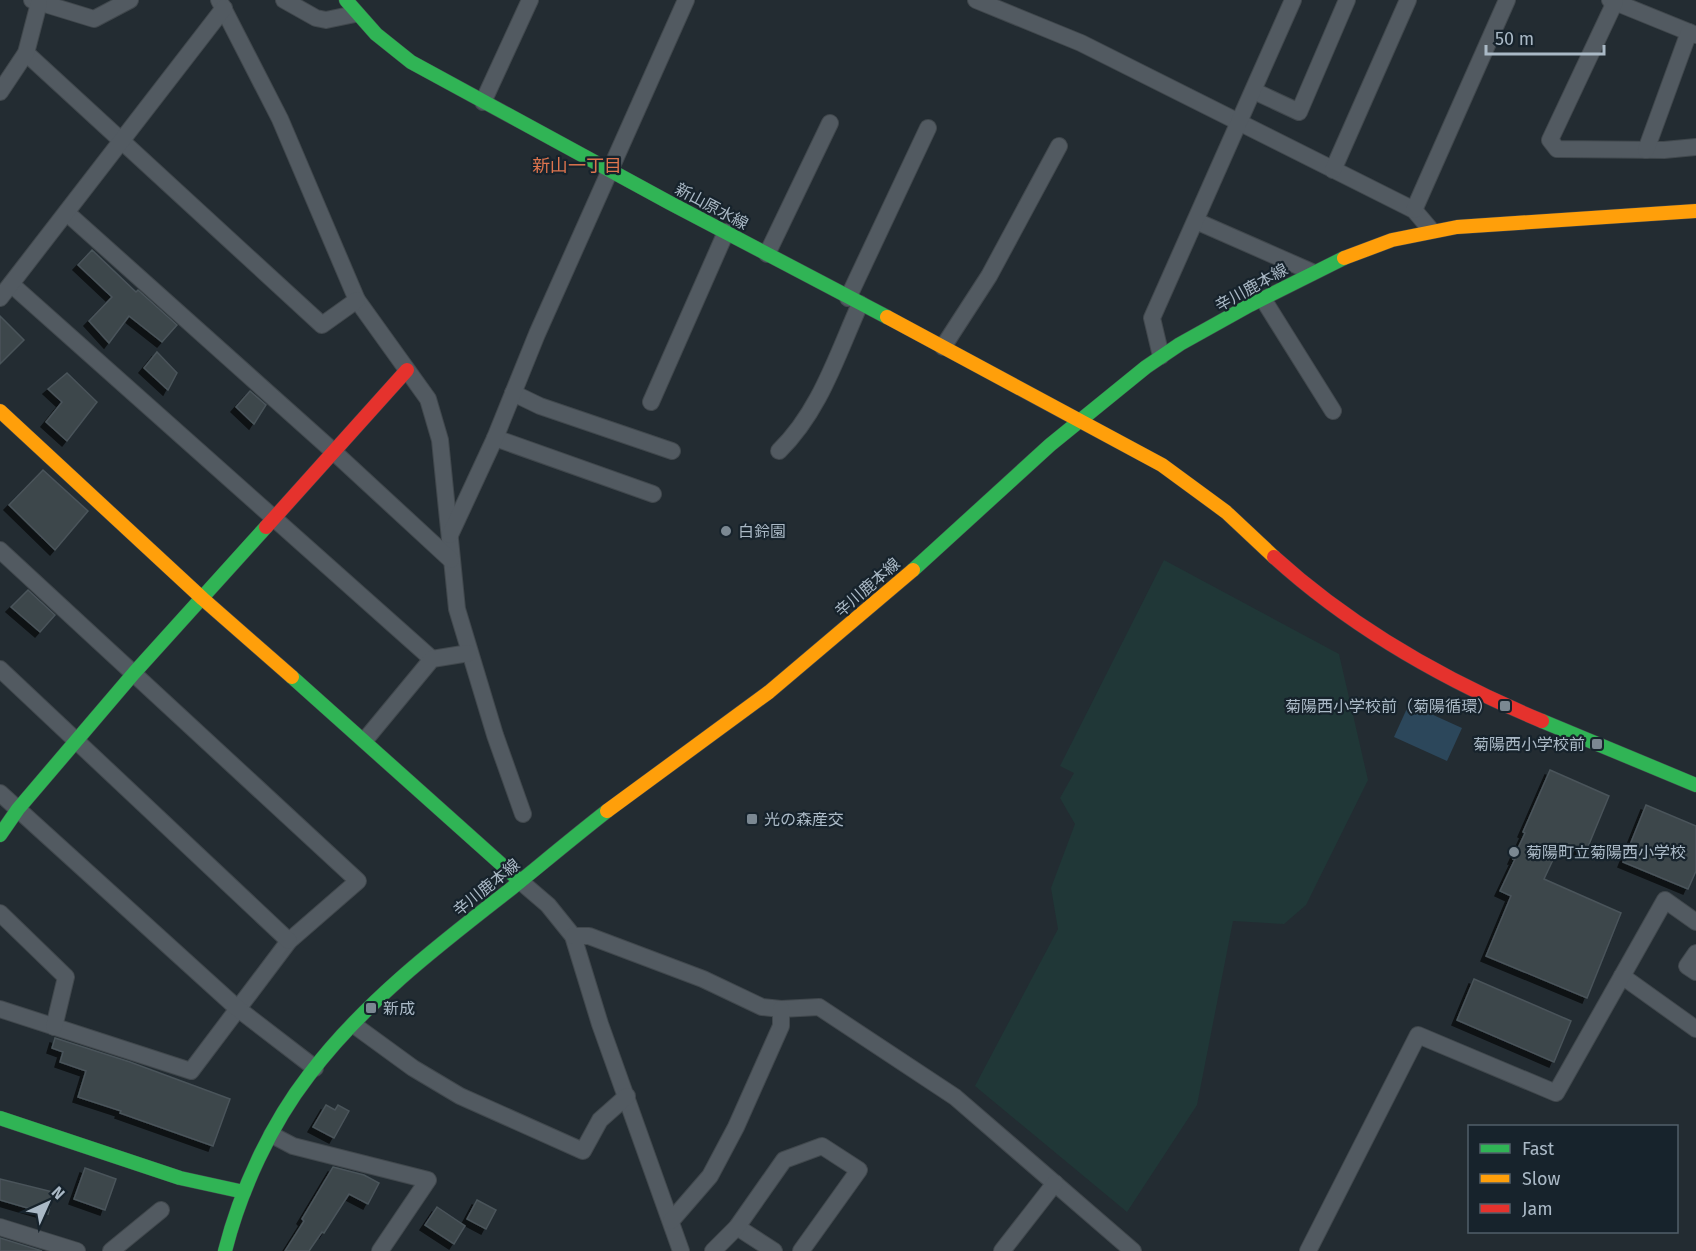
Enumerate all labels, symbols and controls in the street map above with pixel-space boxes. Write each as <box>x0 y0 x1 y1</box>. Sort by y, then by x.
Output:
scale bar <box>1486 18 1604 56</box>
text: 50 m <box>1495 28 1534 50</box>
district label: 新山一丁目 <box>532 155 622 177</box>
street label: 新山原水線 <box>672 179 752 234</box>
street label: 辛川鹿本線 <box>1212 260 1291 315</box>
place label: 白鈴園 <box>738 522 786 541</box>
marker: 白鈴園 <box>719 524 733 538</box>
street label: 辛川鹿本線 <box>831 554 904 621</box>
place label: 菊陽西小学校前（菊陽循環） <box>1285 697 1493 716</box>
marker: 菊陽西小学校前（菊陽循環） <box>1498 699 1512 713</box>
place label: 菊陽西小学校前 <box>1473 735 1585 754</box>
marker: 菊陽西小学校前 <box>1590 737 1604 751</box>
place label: 光の森産交 <box>764 810 844 829</box>
marker: 光の森産交 <box>745 812 759 826</box>
place label: 菊陽町立菊陽西小学校 <box>1526 843 1686 862</box>
marker: 菊陽町立菊陽西小学校 <box>1507 845 1521 859</box>
street label: 辛川鹿本線 <box>449 855 523 920</box>
place label: 新成 <box>383 999 415 1018</box>
marker: 新成 <box>364 1001 378 1015</box>
legend <box>1468 1125 1678 1233</box>
text: Fast <box>1522 1138 1555 1160</box>
text: Slow <box>1522 1168 1561 1190</box>
north arrow <box>18 1173 78 1233</box>
text: N <box>48 1182 69 1203</box>
text: Jam <box>1522 1198 1553 1220</box>

